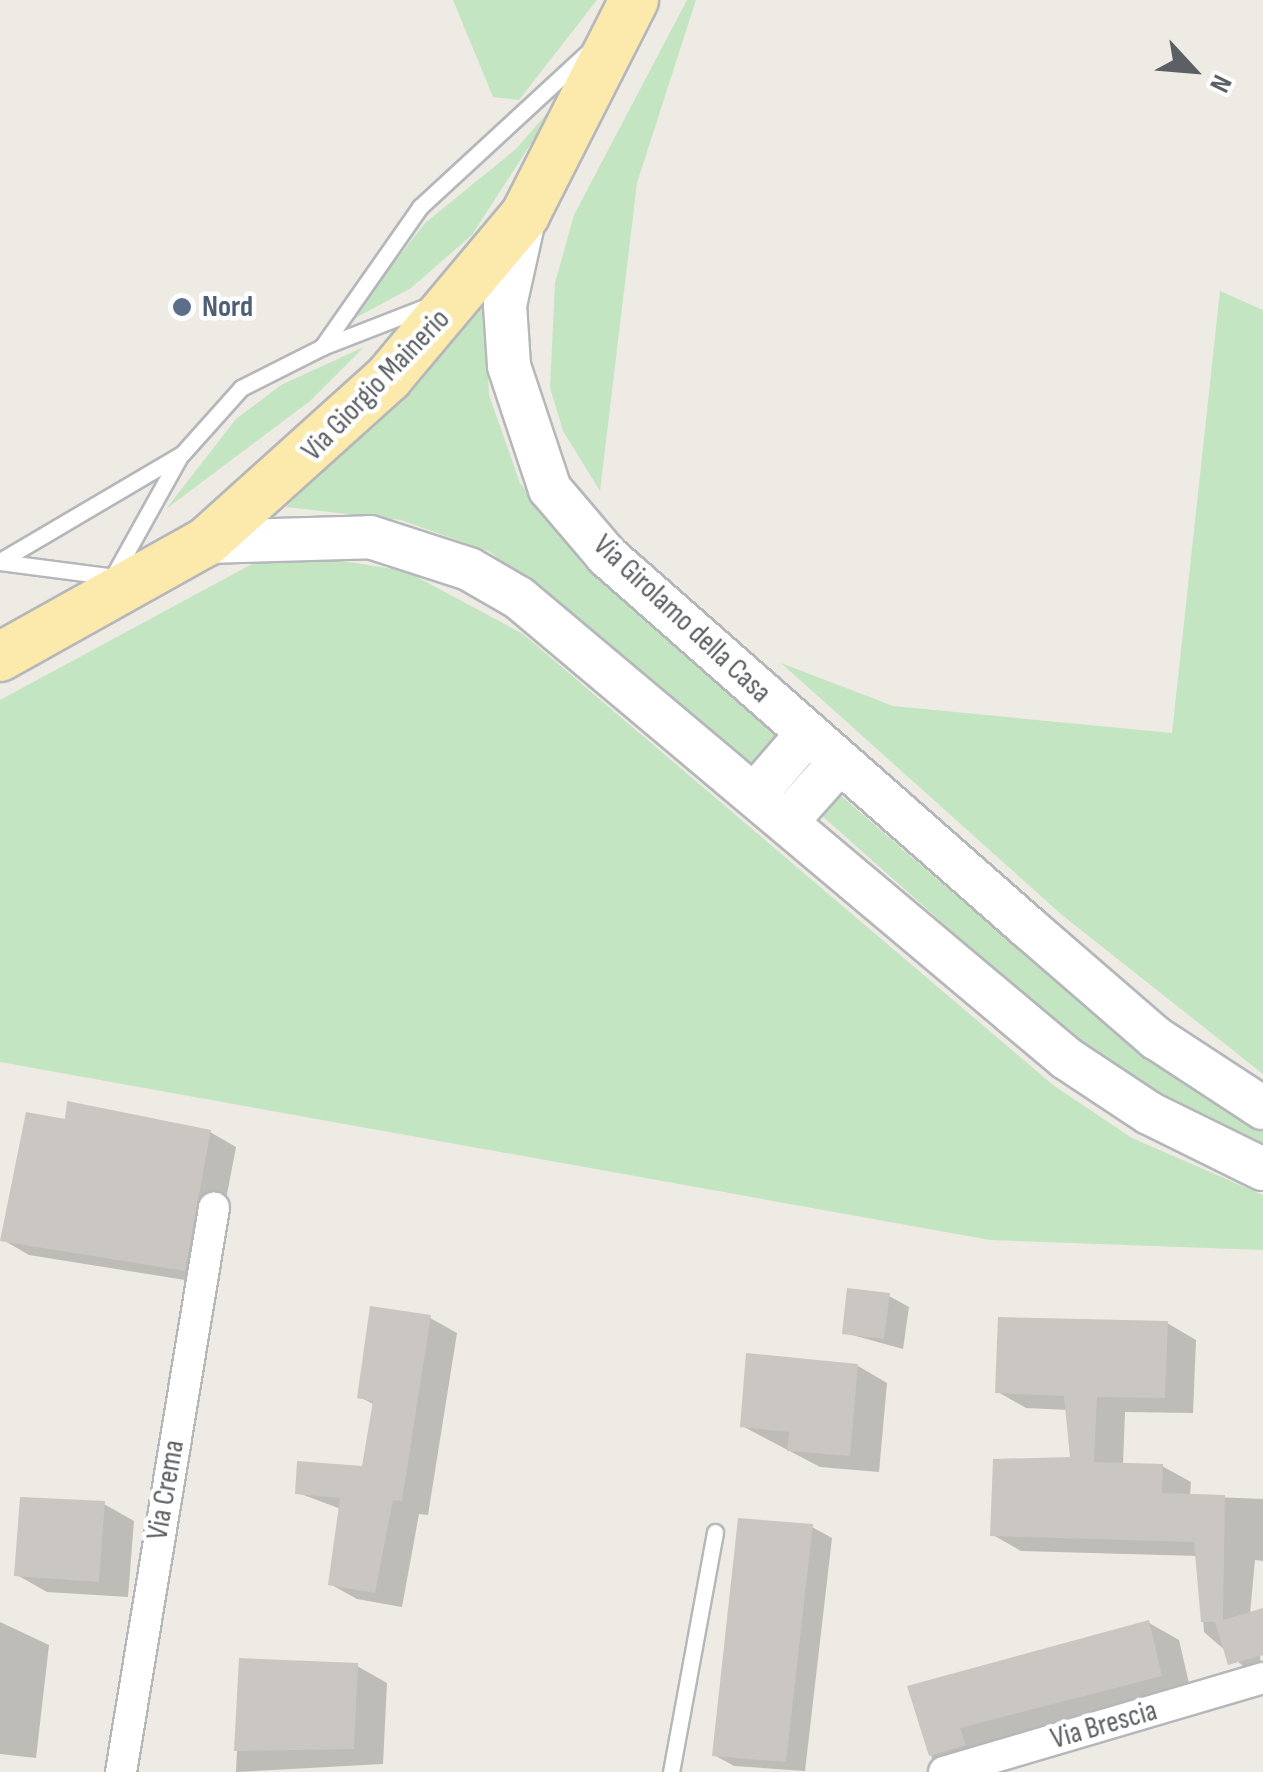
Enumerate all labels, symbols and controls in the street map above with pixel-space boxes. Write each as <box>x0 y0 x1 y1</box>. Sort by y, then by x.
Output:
north arrow <box>1143 20 1243 120</box>
text: N <box>1202 69 1239 97</box>
place label: Nord <box>202 289 253 325</box>
marker: Nord <box>171 296 193 318</box>
street label: Via Giorgio Mainerio <box>294 301 458 469</box>
street label: Via Girolamo della Casa <box>586 527 778 711</box>
street label: Via Crema <box>140 1437 192 1543</box>
street label: Via Brescia <box>1047 1693 1161 1757</box>

